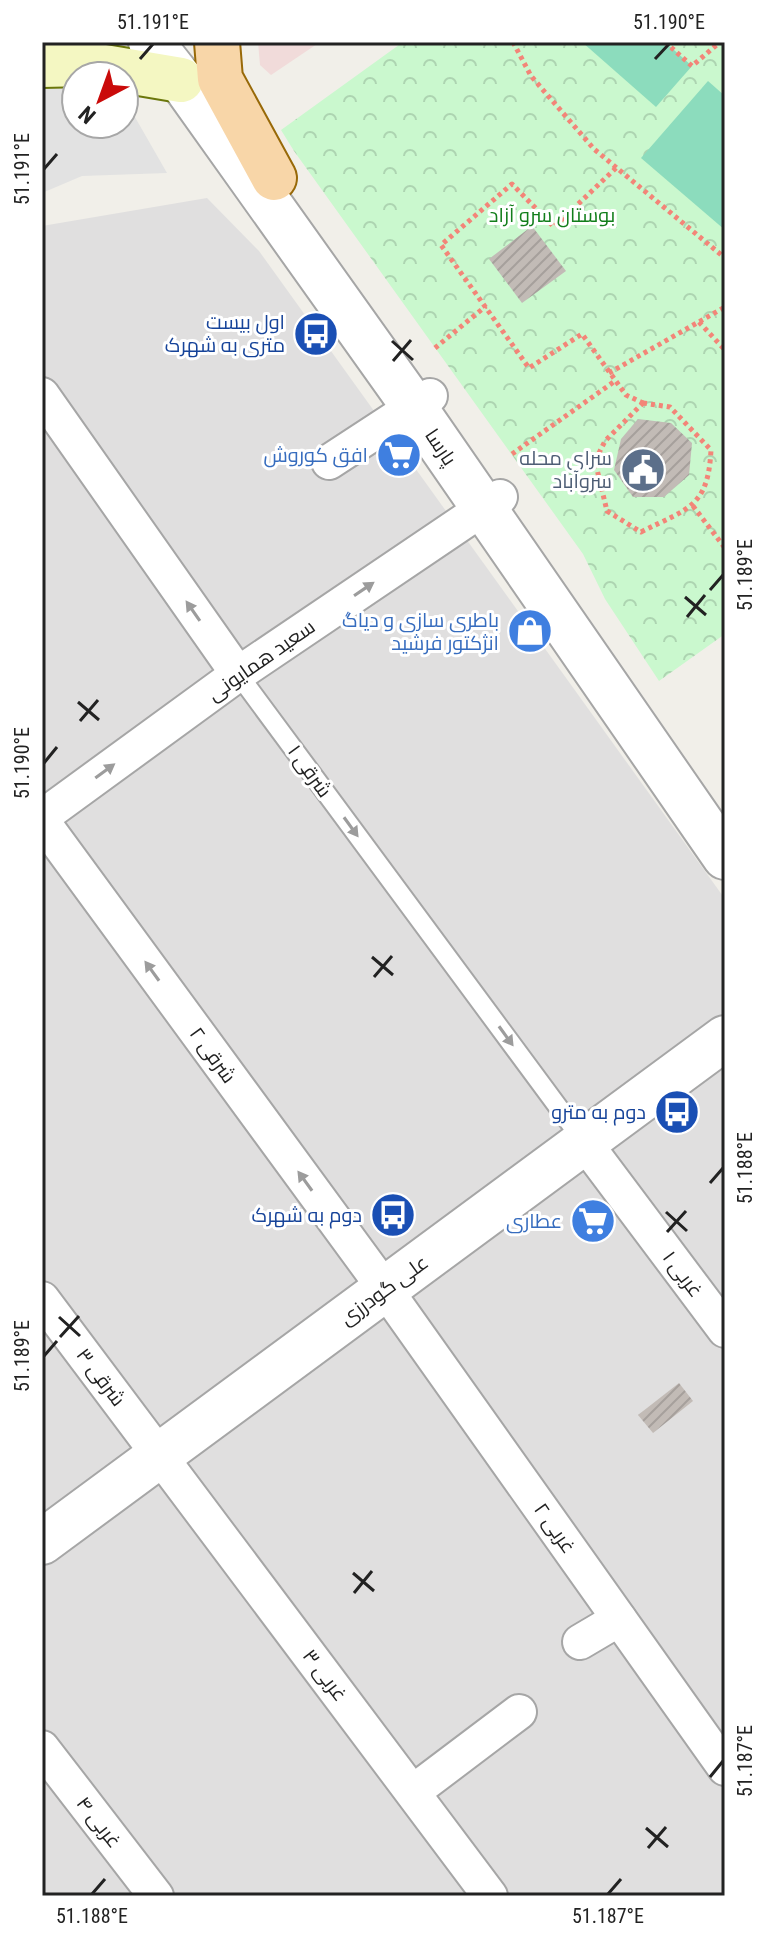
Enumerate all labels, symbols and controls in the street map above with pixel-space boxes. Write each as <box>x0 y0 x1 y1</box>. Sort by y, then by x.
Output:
text: 51.191°E <box>117 10 189 34</box>
text: 51.190°E <box>633 10 705 34</box>
north arrow <box>60 60 140 140</box>
text: N <box>74 101 100 129</box>
text: 51.191°E <box>10 133 34 205</box>
park label: بوستان سرو آزاد <box>489 203 615 228</box>
place label: اول بیست متری به شهرک <box>165 310 285 358</box>
bus stop icon: اول بیست متری به شهرک <box>292 310 340 358</box>
street label: پارسا <box>419 424 462 471</box>
supermarket icon: افق کوروش <box>375 431 423 479</box>
place label: افق کوروش <box>264 443 368 468</box>
place label: سرای محله سروآباد <box>519 446 612 493</box>
public building icon: سرای محله سروآباد <box>619 446 667 494</box>
text: 51.189°E <box>733 539 757 611</box>
one-way arrow <box>353 582 374 597</box>
one-way arrow <box>186 600 201 621</box>
shop icon: باطری سازی و دیاگ انژکتور فرشید <box>506 607 554 655</box>
place label: باطری سازی و دیاگ انژکتور فرشید <box>342 608 499 655</box>
street label: سعید همایونی <box>203 614 320 707</box>
text: 51.190°E <box>10 727 34 799</box>
street label: ۱ شرقی <box>282 740 337 802</box>
one-way arrow <box>94 763 116 779</box>
one-way arrow <box>343 817 359 837</box>
one-way arrow <box>145 961 160 982</box>
street label: ۲ شرقی <box>184 1022 241 1088</box>
one-way arrow <box>497 1026 513 1046</box>
bus stop icon: دوم به مترو <box>653 1088 701 1136</box>
place label: دوم به مترو <box>551 1100 646 1126</box>
text: 51.188°E <box>733 1132 757 1204</box>
one-way arrow <box>298 1171 314 1191</box>
bus stop icon: دوم به شهرک <box>369 1191 417 1239</box>
supermarket icon: عطاری <box>569 1197 617 1245</box>
place label: دوم به شهرک <box>251 1203 362 1229</box>
place label: عطاری <box>506 1209 562 1234</box>
street label: ۱ غربی <box>657 1246 708 1302</box>
street label: علی گودرزی <box>335 1250 433 1331</box>
text: 51.189°E <box>10 1320 34 1392</box>
street label: ۳ شرقی <box>71 1343 130 1411</box>
street label: ۲ غربی <box>528 1498 581 1558</box>
street label: ۳ غربی <box>297 1644 352 1706</box>
text: 51.187°E <box>733 1725 757 1797</box>
street label: ۴ غربی <box>71 1791 127 1853</box>
text: 51.188°E <box>56 1904 128 1928</box>
text: 51.187°E <box>572 1904 644 1928</box>

